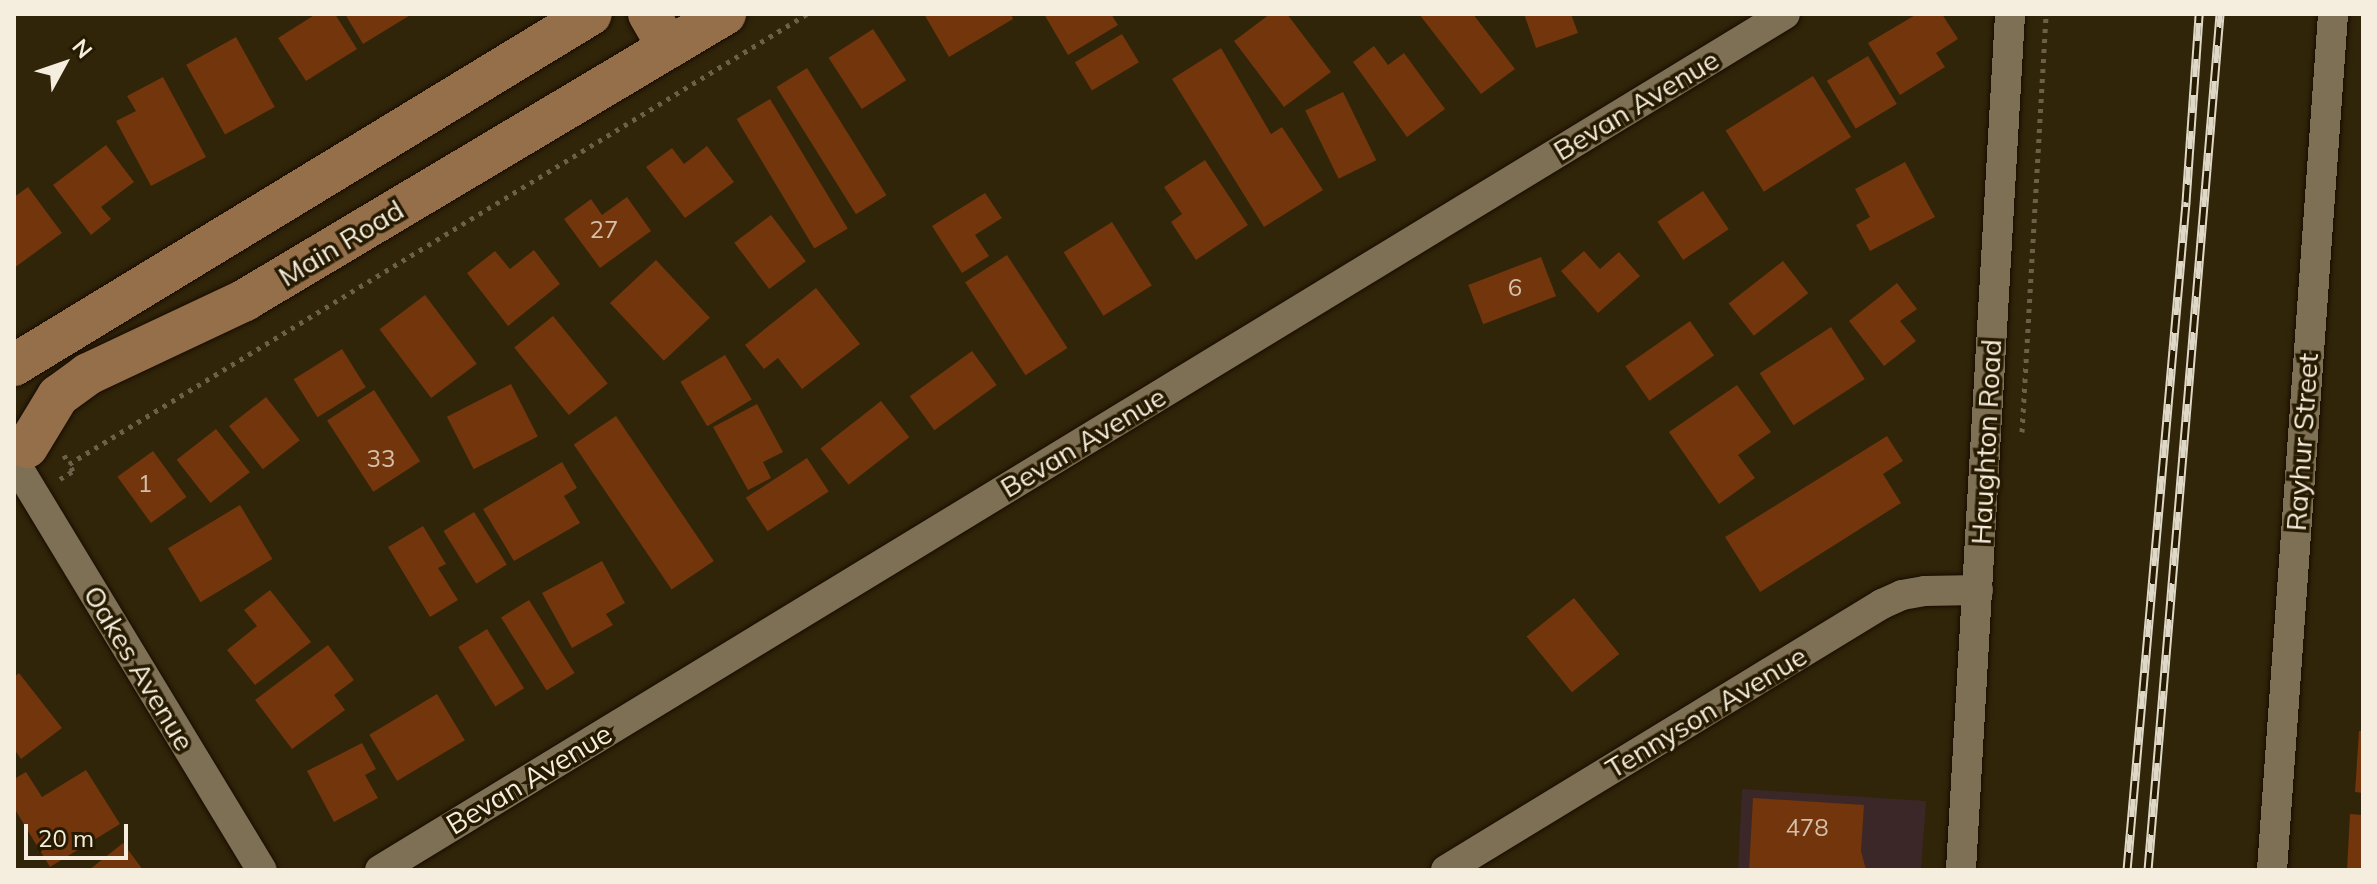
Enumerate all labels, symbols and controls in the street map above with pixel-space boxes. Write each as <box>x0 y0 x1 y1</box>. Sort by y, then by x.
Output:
north arrow <box>24 24 104 104</box>
text: N <box>66 33 98 64</box>
street label: Bevan Avenue <box>1547 43 1725 167</box>
street label: Main Road <box>272 193 410 293</box>
house number: 27 <box>590 216 618 244</box>
house number: 6 <box>1508 274 1522 302</box>
street label: Haughton Road <box>1964 338 2008 546</box>
street label: Rayhur Street <box>2279 352 2325 532</box>
street label: Bevan Avenue <box>994 380 1172 504</box>
house number: 33 <box>367 445 395 473</box>
house number: 1 <box>138 470 152 498</box>
street label: Oakes Avenue <box>77 579 201 757</box>
street label: Tennyson Avenue <box>1599 639 1813 785</box>
street label: Bevan Avenue <box>440 717 618 841</box>
scale bar <box>28 808 132 858</box>
house number: 478 <box>1785 814 1829 842</box>
text: 20 m <box>38 823 94 853</box>

